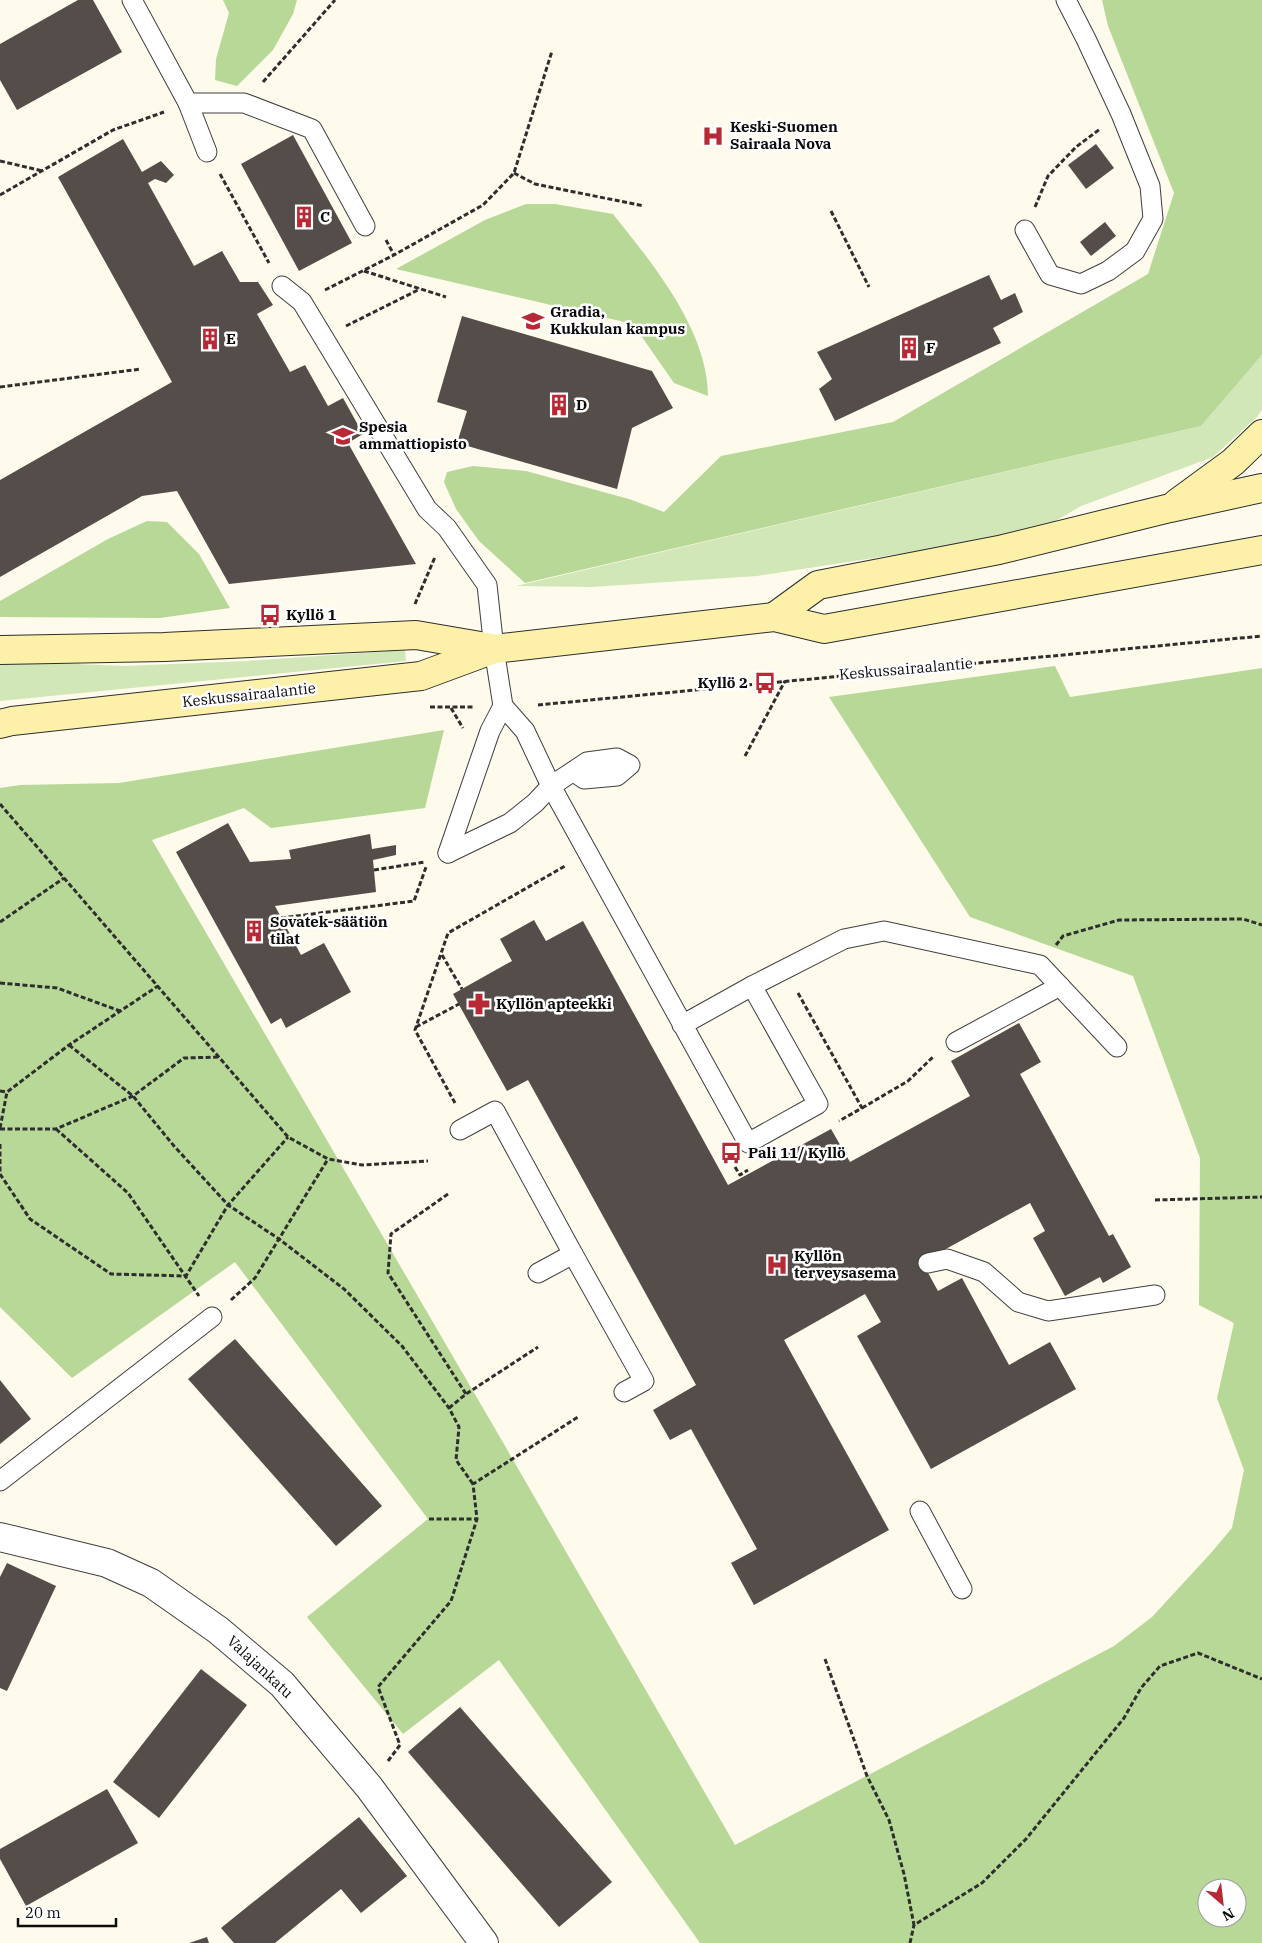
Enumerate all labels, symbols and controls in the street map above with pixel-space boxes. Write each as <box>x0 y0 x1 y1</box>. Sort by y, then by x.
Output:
place label: Keski-Suomen Sairaala Nova <box>730 117 838 153</box>
hospital icon: Keski-Suomen Sairaala Nova <box>700 123 726 149</box>
building icon: C <box>291 204 317 230</box>
place label: C <box>320 207 330 226</box>
place label: Gradia, Kukkulan kampus <box>550 302 685 338</box>
school or university icon: Gradia, Kukkulan kampus <box>520 308 546 334</box>
building icon: E <box>197 326 223 352</box>
place label: E <box>226 329 236 348</box>
building icon: F <box>896 335 922 361</box>
place label: F <box>926 338 936 357</box>
building icon: D <box>546 392 572 418</box>
place label: D <box>576 395 587 414</box>
place label: Spesia ammattiopisto <box>359 417 467 453</box>
school or university icon: Spesia ammattiopisto <box>330 423 356 449</box>
bus stop icon: Kyllö 1 <box>257 602 283 628</box>
place label: Kyllö 1 <box>286 605 336 624</box>
street label: Keskussairaalantie <box>838 653 974 684</box>
bus stop icon: Kyllö 2 <box>752 670 778 696</box>
place label: Kyllö 2 <box>698 673 748 692</box>
street label: Keskussairaalantie <box>181 678 317 711</box>
place label: Sovatek-säätiön tilat <box>270 912 388 948</box>
building icon: Sovatek-säätiön tilat <box>241 918 267 944</box>
pharmacy icon: Kyllön apteekki <box>466 991 492 1017</box>
place label: Kyllön apteekki <box>496 994 612 1013</box>
bus stop icon: Pali 11/ Kyllö <box>718 1140 744 1166</box>
place label: Pali 11/ Kyllö <box>748 1143 846 1162</box>
place label: Kyllön terveysasema <box>794 1246 897 1282</box>
hospital icon: Kyllön terveysasema <box>764 1252 790 1278</box>
street label: Valajankatu <box>223 1631 297 1702</box>
north arrow <box>1197 1878 1247 1928</box>
scale bar <box>18 1896 115 1928</box>
text: 20 m <box>25 1903 61 1922</box>
text: N <box>1219 1904 1237 1925</box>

